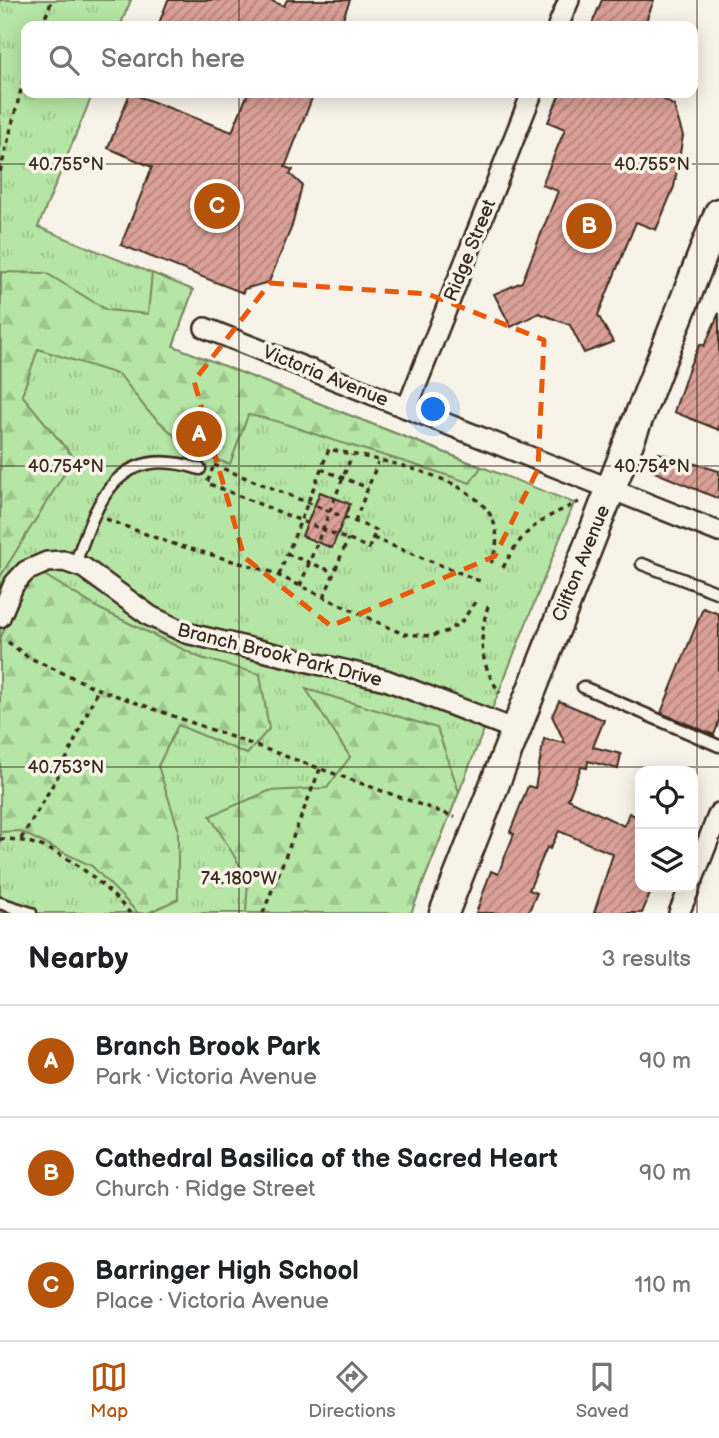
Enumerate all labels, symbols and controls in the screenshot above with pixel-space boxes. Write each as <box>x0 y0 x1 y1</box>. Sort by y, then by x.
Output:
search box <box>21 21 698 98</box>
icon: search <box>45 41 83 79</box>
text: Search here <box>101 44 245 75</box>
text: 40.755°N <box>28 154 104 175</box>
text: 40.755°N <box>614 154 690 175</box>
pin: C <box>194 180 240 232</box>
street label: Ridge Street <box>439 196 501 305</box>
pin: B <box>566 200 612 252</box>
street label: Victoria Avenue <box>259 341 392 412</box>
your location <box>416 392 450 426</box>
pin: A <box>176 408 222 460</box>
text: 40.754°N <box>28 456 104 477</box>
text: 40.754°N <box>614 456 690 477</box>
street label: Clifton Avenue <box>548 502 615 625</box>
street label: Branch Brook Park Drive <box>175 619 384 692</box>
text: 40.753°N <box>28 757 104 778</box>
map controls <box>635 766 698 892</box>
button: locate <box>635 766 698 829</box>
button: layers <box>635 829 698 892</box>
text: 74.180°W <box>201 868 278 889</box>
text: Nearby <box>28 941 128 977</box>
text: 3 results <box>602 945 691 973</box>
text: Branch Brook Park <box>95 1032 320 1063</box>
text: A <box>44 1047 58 1075</box>
text: 90 m <box>639 1047 691 1075</box>
text: Park · Victoria Avenue <box>95 1063 317 1091</box>
text: Cathedral Basilica of the Sacred Heart <box>95 1144 558 1175</box>
text: B <box>43 1159 59 1187</box>
text: 90 m <box>639 1159 691 1187</box>
text: Church · Ridge Street <box>95 1175 315 1203</box>
text: Barringer High School <box>95 1256 359 1287</box>
text: C <box>43 1271 59 1299</box>
text: 110 m <box>634 1271 691 1299</box>
text: Place · Victoria Avenue <box>95 1287 329 1315</box>
tab: Map <box>90 1358 128 1423</box>
tab: Directions <box>308 1358 396 1423</box>
tab: Saved <box>576 1358 629 1423</box>

